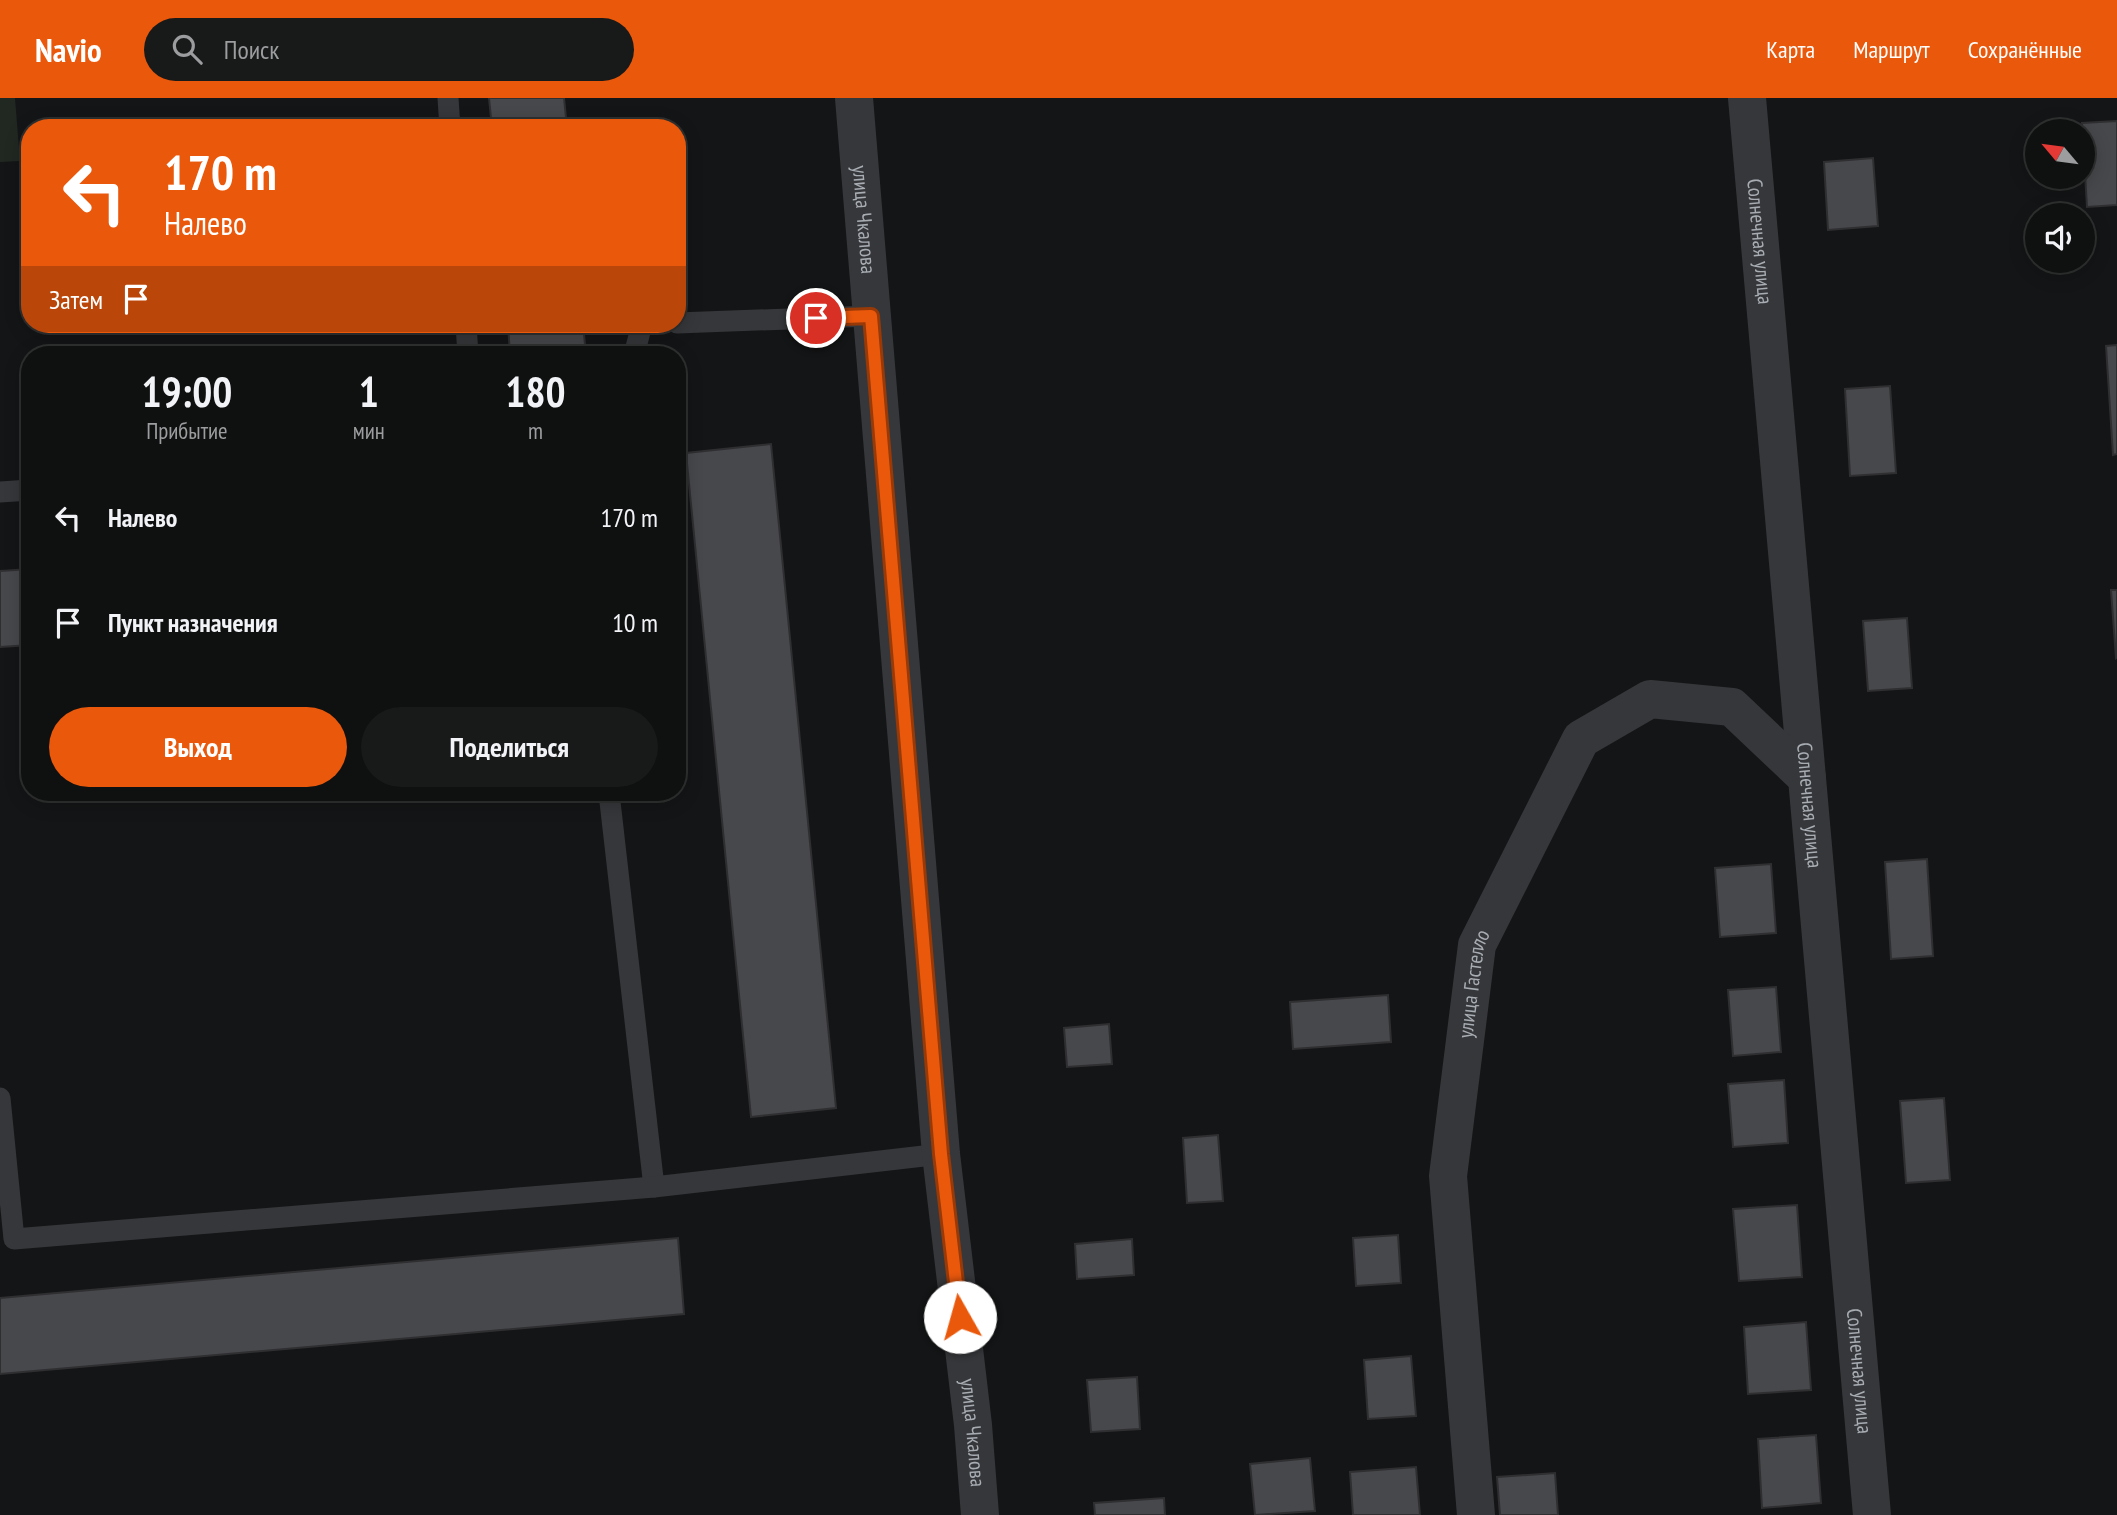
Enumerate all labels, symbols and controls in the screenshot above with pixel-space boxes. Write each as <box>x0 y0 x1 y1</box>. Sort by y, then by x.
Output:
search box <box>144 18 634 81</box>
text: Navio <box>35 28 102 71</box>
icon: search <box>168 30 206 68</box>
text: Поиск <box>224 33 279 66</box>
text: Карта <box>1766 34 1815 65</box>
text: Маршрут <box>1853 34 1930 65</box>
text: Сохранённые <box>1968 34 2082 65</box>
north arrow <box>2025 119 2095 189</box>
map controls <box>2025 119 2095 273</box>
text: 170 m <box>164 140 277 204</box>
icon: left <box>49 147 140 238</box>
street label: улица Чкалова <box>847 164 882 275</box>
street label: Солнечная улица <box>1741 177 1779 305</box>
text: Налево <box>164 202 247 244</box>
button: sound <box>2025 203 2095 273</box>
icon: arrive <box>117 280 155 318</box>
text: Затем <box>49 283 103 316</box>
pin <box>786 288 846 348</box>
icon: arrive <box>797 299 835 337</box>
text: 19:00 <box>141 364 232 419</box>
text: 1 <box>359 364 379 419</box>
text: 180 <box>505 364 566 419</box>
text: Прибытие <box>146 416 228 445</box>
text: мин <box>353 416 385 445</box>
text: m <box>528 416 543 445</box>
icon: left <box>49 499 87 537</box>
text: Налево <box>108 501 177 534</box>
text: 170 m <box>600 501 658 534</box>
icon: arrive <box>49 604 87 642</box>
text: Пункт назначения <box>108 606 278 639</box>
text: 10 m <box>612 606 658 639</box>
button: Выход <box>49 707 347 787</box>
button: Поделиться <box>361 707 658 787</box>
street label: Солнечная улица <box>1791 741 1829 869</box>
street label: улица Гастелло <box>1451 924 1496 1040</box>
position arrow <box>923 1280 997 1354</box>
street label: Солнечная улица <box>1841 1307 1879 1435</box>
street label: улица Чкалова <box>955 1377 992 1488</box>

